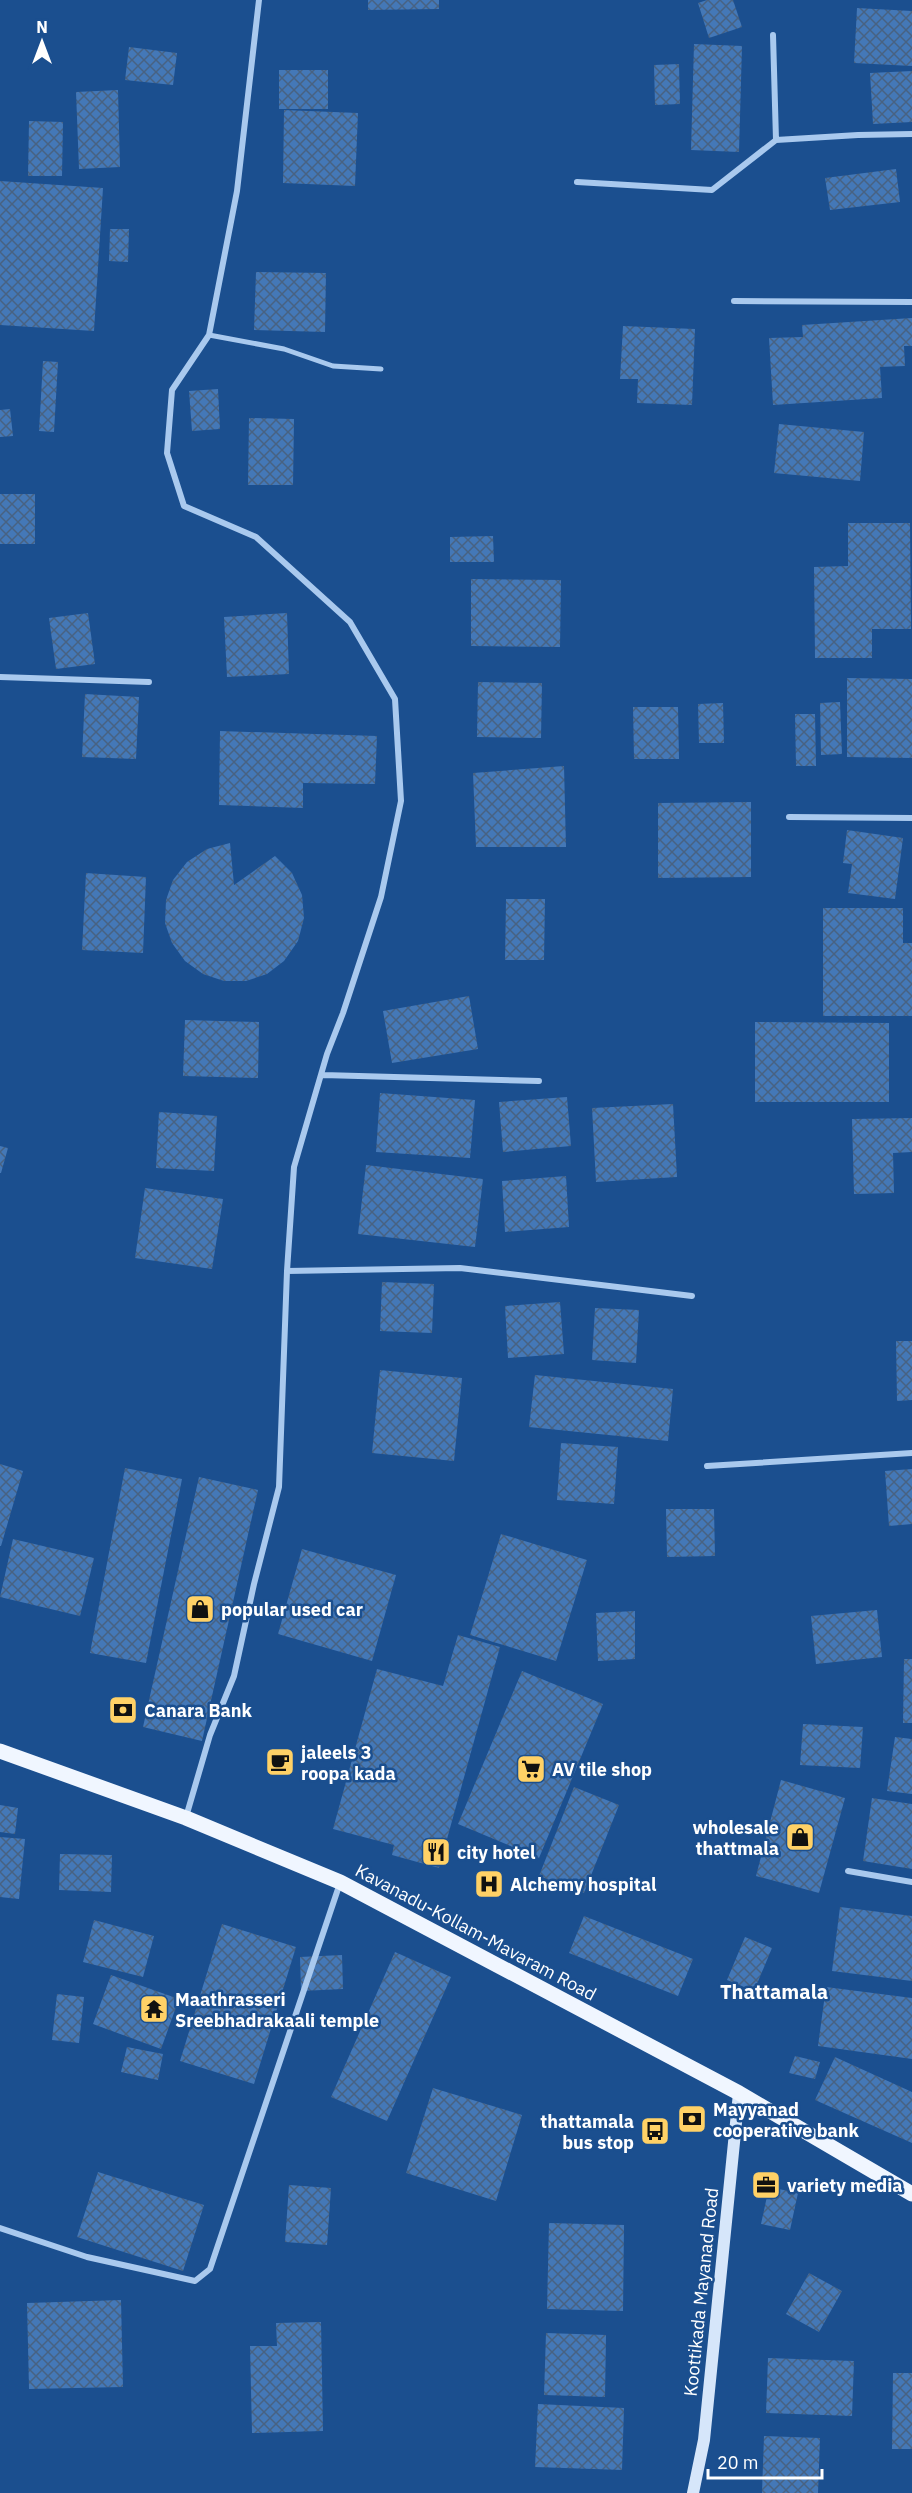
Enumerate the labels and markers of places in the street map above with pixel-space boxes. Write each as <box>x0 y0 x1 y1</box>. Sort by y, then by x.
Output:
shop icon: popular used car <box>184 1593 216 1625</box>
place label: popular used car <box>221 1598 363 1621</box>
bank icon: Canara Bank <box>107 1694 139 1726</box>
place label: Canara Bank <box>144 1699 252 1722</box>
place label: jaleels 3 roopa kada <box>300 1741 396 1785</box>
cafe icon: jaleels 3 roopa kada <box>264 1746 296 1778</box>
supermarket icon: AV tile shop <box>515 1753 547 1785</box>
place label: AV tile shop <box>552 1758 652 1781</box>
place label: wholesale thattmala <box>693 1816 779 1860</box>
shop icon: wholesale thattmala <box>784 1821 816 1853</box>
restaurant icon: city hotel <box>420 1836 452 1868</box>
place label: city hotel <box>457 1841 536 1864</box>
hospital icon: Alchemy hospital <box>473 1868 505 1900</box>
place label: Alchemy hospital <box>510 1873 657 1896</box>
place label: Maathrasseri Sreebhadrakaali temple <box>175 1988 379 2032</box>
temple icon: Maathrasseri Sreebhadrakaali temple <box>138 1993 170 2025</box>
place label: Mayyanad cooperative bank <box>713 2098 860 2142</box>
bank icon: Mayyanad cooperative bank <box>676 2103 708 2135</box>
place label: thattamala bus stop <box>540 2110 634 2154</box>
bus stop icon: thattamala bus stop <box>639 2115 671 2147</box>
office icon: variety media <box>750 2169 782 2201</box>
place label: variety media <box>787 2174 903 2197</box>

